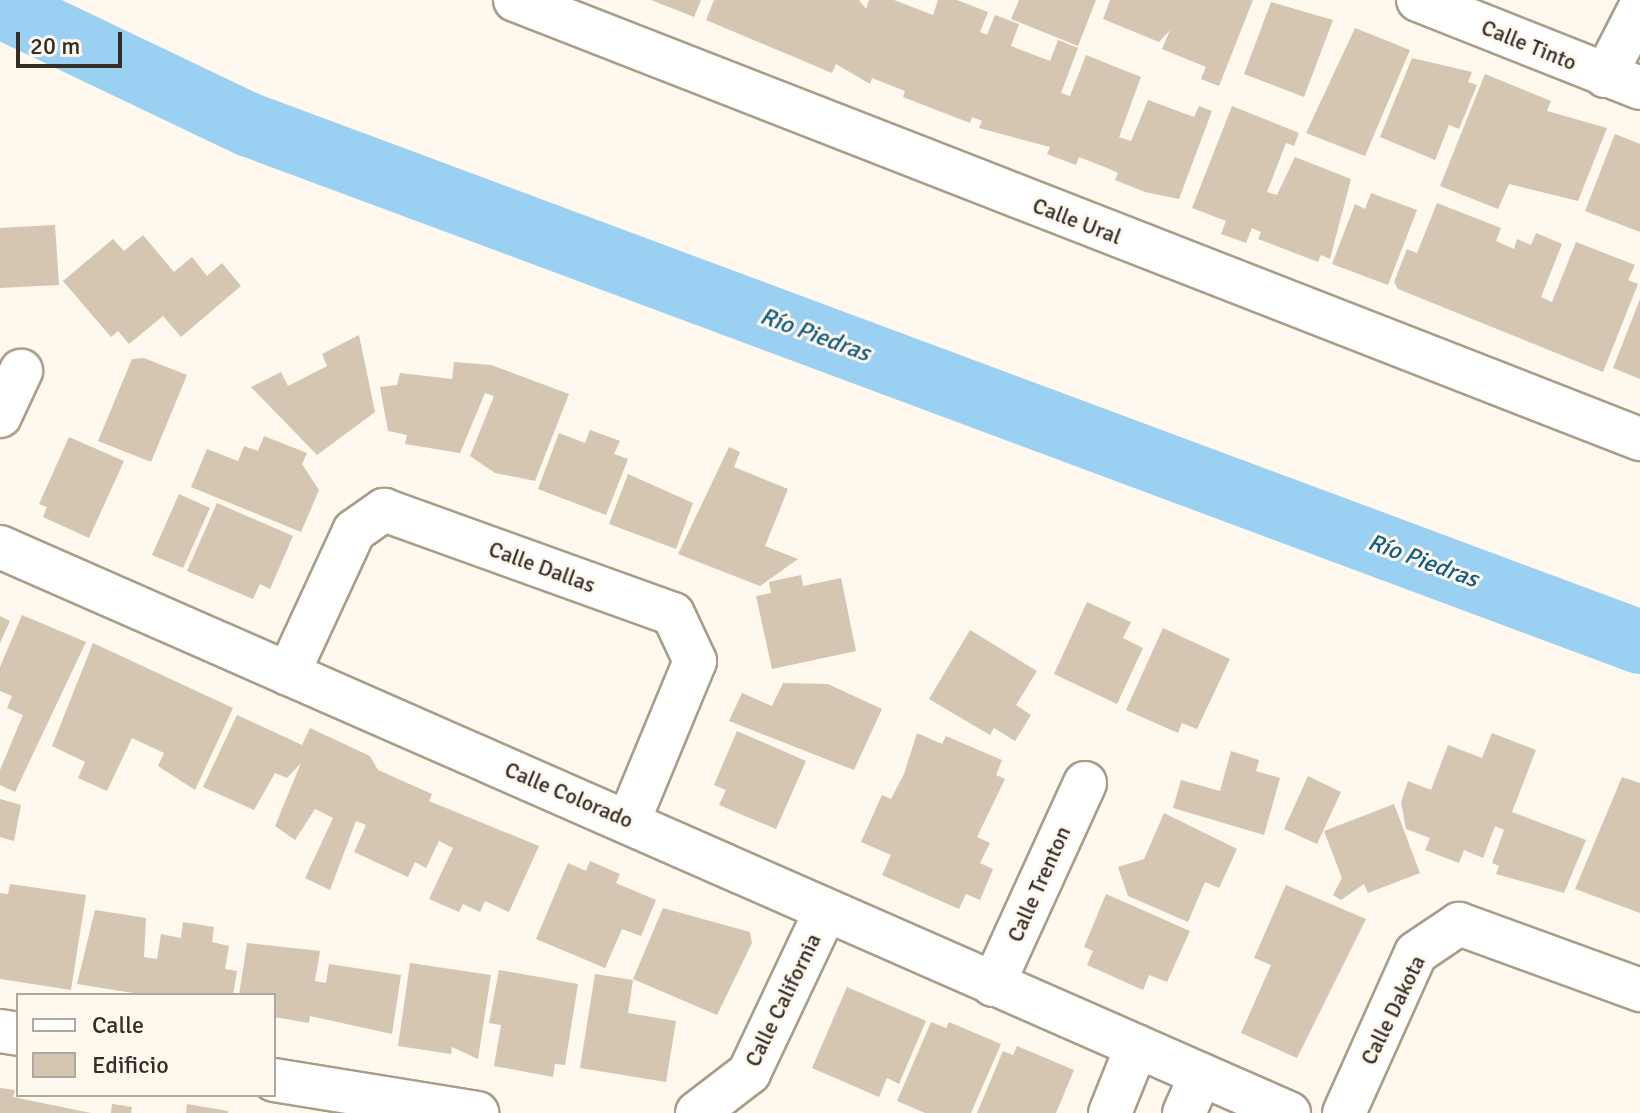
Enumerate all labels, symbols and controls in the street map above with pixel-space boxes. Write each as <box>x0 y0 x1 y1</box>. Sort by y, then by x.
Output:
street label: Calle Tinto <box>1478 14 1580 76</box>
scale bar <box>20 16 126 66</box>
text: 20 m <box>30 31 80 61</box>
street label: Calle Ural <box>1029 192 1125 250</box>
water label: Río Piedras <box>756 302 874 368</box>
water label: Río Piedras <box>1364 528 1482 594</box>
street label: Calle Dallas <box>485 536 599 598</box>
street label: Calle Colorado <box>501 756 637 834</box>
street label: Calle Trenton <box>1002 822 1076 946</box>
street label: Calle California <box>739 929 827 1071</box>
street label: Calle Dakota <box>1355 951 1431 1069</box>
legend <box>16 993 276 1097</box>
text: Calle <box>92 1010 144 1040</box>
text: Edificio <box>92 1050 169 1080</box>

